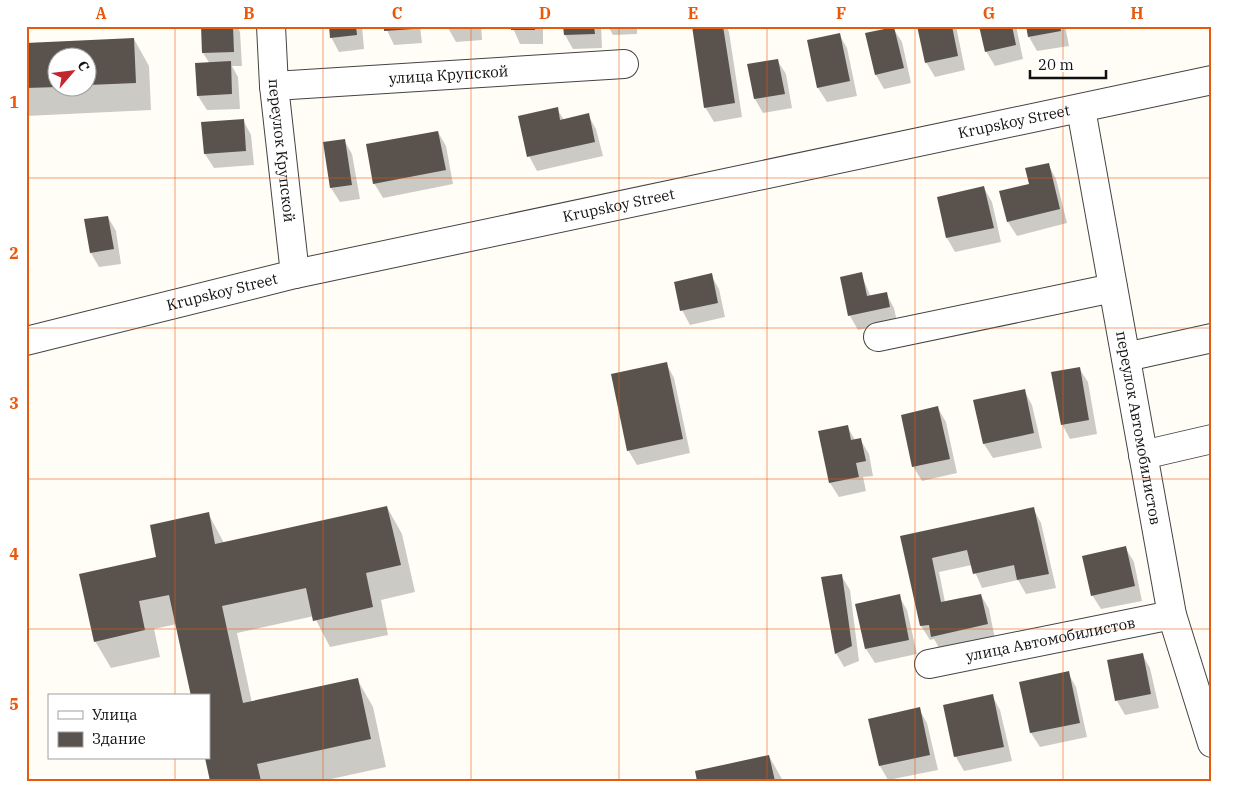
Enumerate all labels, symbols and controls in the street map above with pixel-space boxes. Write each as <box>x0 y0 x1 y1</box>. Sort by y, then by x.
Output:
text: A <box>95 3 107 23</box>
text: B <box>243 3 255 23</box>
text: C <box>392 3 402 23</box>
text: D <box>539 3 551 23</box>
text: E <box>688 3 698 23</box>
text: F <box>836 3 846 23</box>
text: G <box>983 3 995 23</box>
text: H <box>1131 3 1144 23</box>
north arrow <box>48 48 98 98</box>
scale bar <box>1030 48 1107 80</box>
text: 20 m <box>1038 55 1074 74</box>
text: С <box>73 58 94 74</box>
street label: улица Крупской <box>388 61 509 88</box>
street label: переулок Крупской <box>265 78 299 223</box>
text: 1 <box>9 92 19 112</box>
street label: Krupskoy Street <box>956 100 1071 143</box>
street label: Krupskoy Street <box>561 184 676 226</box>
text: 2 <box>9 243 19 263</box>
street label: Krupskoy Street <box>164 269 279 315</box>
street label: переулок Автомобилистов <box>1112 329 1166 526</box>
text: 3 <box>9 393 19 413</box>
text: 4 <box>9 544 19 564</box>
street label: улица Автомобилистов <box>964 613 1137 665</box>
text: 5 <box>9 694 19 714</box>
legend <box>48 694 210 760</box>
text: Улица <box>92 705 137 724</box>
text: Здание <box>92 729 146 748</box>

